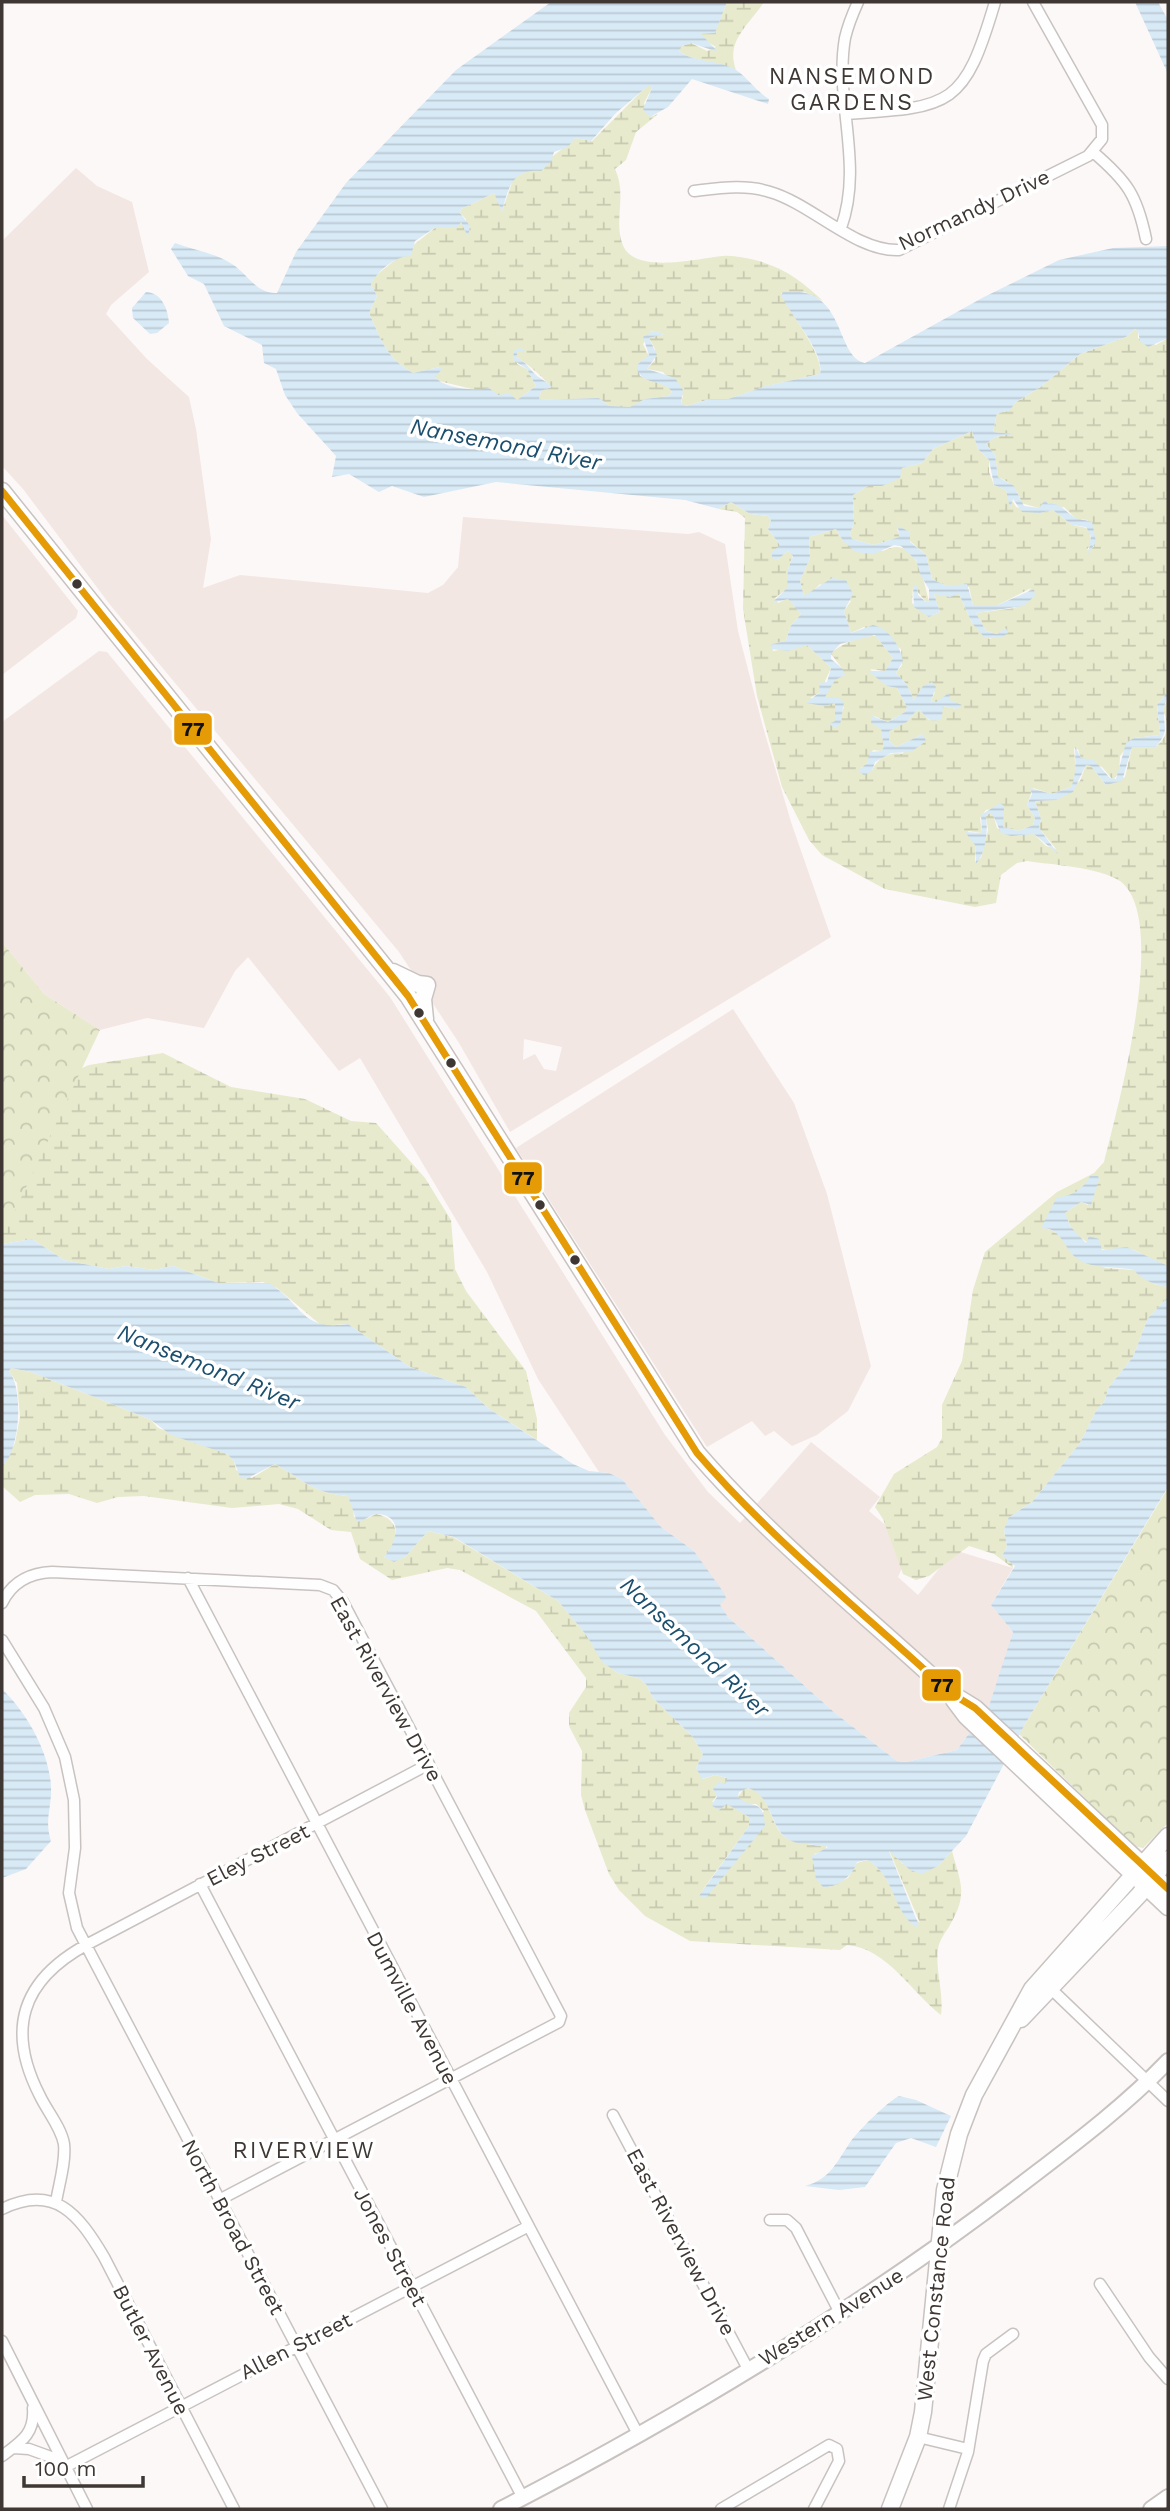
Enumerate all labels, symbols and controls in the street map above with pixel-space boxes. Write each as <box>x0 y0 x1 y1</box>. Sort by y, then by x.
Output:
district label: NANSEMOND GARDENS <box>769 63 935 116</box>
street label: Normandy Drive <box>894 164 1053 256</box>
water label: Nansemond River <box>408 413 605 476</box>
unlabelled marker <box>70 577 84 591</box>
line badge: 77 <box>173 712 213 746</box>
text: 77 <box>181 718 205 741</box>
unlabelled marker <box>412 1006 426 1020</box>
unlabelled marker <box>444 1056 458 1070</box>
line badge: 77 <box>503 1161 543 1195</box>
text: 77 <box>511 1167 535 1190</box>
unlabelled marker <box>533 1198 547 1212</box>
unlabelled marker <box>568 1253 582 1267</box>
water label: Nansemond River <box>114 1319 305 1417</box>
water label: Nansemond River <box>615 1571 776 1724</box>
street label: East Riverview Drive <box>325 1592 448 1786</box>
line badge: 77 <box>921 1668 962 1702</box>
text: 77 <box>930 1674 954 1697</box>
street label: Eley Street <box>202 1818 314 1891</box>
street label: Dumville Avenue <box>362 1927 463 2089</box>
street label: North Broad Street <box>177 2135 290 2319</box>
district label: RIVERVIEW <box>232 2137 376 2164</box>
street label: East Riverview Drive <box>622 2144 741 2340</box>
street label: West Constance Road <box>911 2175 960 2402</box>
street label: Jones Street <box>349 2183 432 2311</box>
street label: Western Avenue <box>754 2262 908 2371</box>
street label: Butler Avenue <box>108 2281 195 2419</box>
street label: Allen Street <box>236 2307 356 2384</box>
scale bar <box>24 2444 144 2488</box>
text: 100 m <box>35 2456 97 2481</box>

